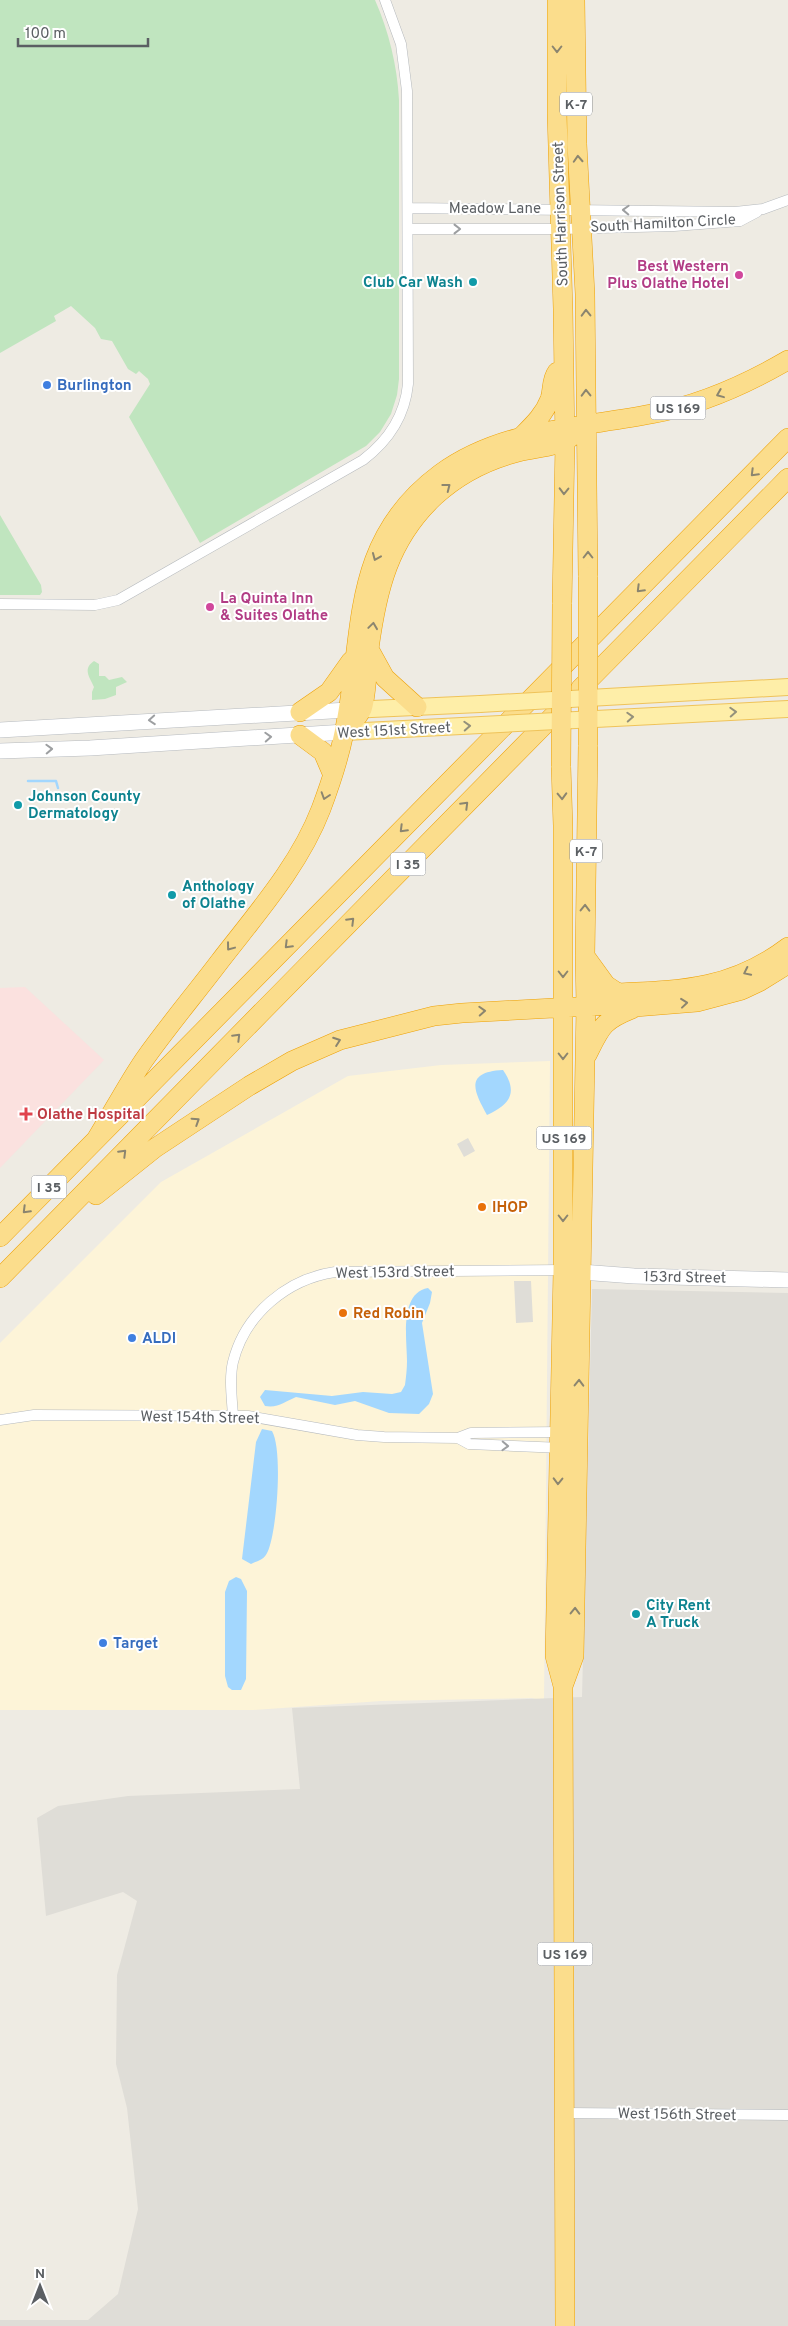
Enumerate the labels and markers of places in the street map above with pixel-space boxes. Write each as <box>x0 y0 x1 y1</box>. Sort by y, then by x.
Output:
place label: Best Western Plus Olathe Hotel <box>607 258 729 294</box>
marker: Best Western Plus Olathe Hotel <box>733 269 745 281</box>
place label: Club Car Wash <box>363 274 463 293</box>
marker: Club Car Wash <box>467 276 479 288</box>
place label: Burlington <box>57 377 132 396</box>
marker: Burlington <box>41 379 53 391</box>
place label: La Quinta Inn & Suites Olathe <box>220 590 328 626</box>
marker: La Quinta Inn & Suites Olathe <box>204 601 216 613</box>
place label: Johnson County Dermatology <box>28 788 141 824</box>
marker: Johnson County Dermatology <box>12 799 24 811</box>
place label: Anthology of Olathe <box>182 878 255 914</box>
marker: Anthology of Olathe <box>166 889 178 901</box>
place label: Olathe Hospital <box>37 1106 145 1125</box>
marker: Olathe Hospital <box>19 1107 33 1121</box>
place label: IHOP <box>492 1199 528 1218</box>
marker: IHOP <box>476 1201 488 1213</box>
place label: Red Robin <box>353 1305 424 1324</box>
marker: Red Robin <box>337 1307 349 1319</box>
place label: ALDI <box>142 1330 176 1349</box>
marker: ALDI <box>126 1332 138 1344</box>
place label: City Rent A Truck <box>646 1597 711 1633</box>
marker: City Rent A Truck <box>630 1608 642 1620</box>
place label: Target <box>113 1635 158 1654</box>
marker: Target <box>97 1637 109 1649</box>

